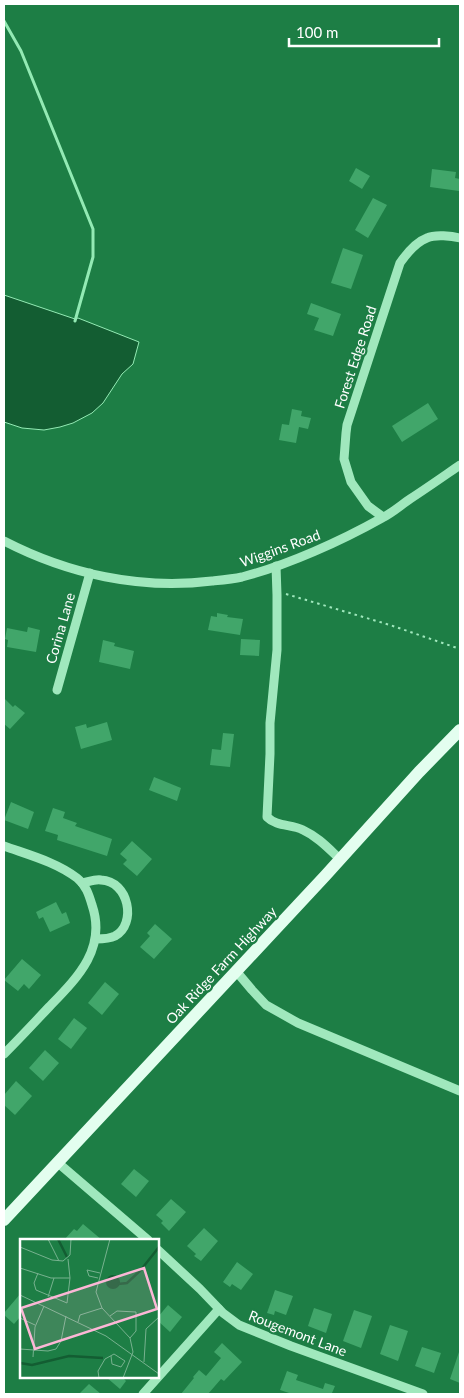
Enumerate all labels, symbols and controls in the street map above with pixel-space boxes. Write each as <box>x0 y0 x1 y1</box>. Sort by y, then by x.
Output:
scale bar <box>289 15 439 47</box>
text: 100 m <box>296 23 338 41</box>
street label: Forest Edge Road <box>330 304 380 410</box>
street label: Wiggins Road <box>238 526 322 570</box>
street label: Corina Lane <box>42 590 78 666</box>
street label: Oak Ridge Farm Highway <box>162 902 280 1027</box>
inset map <box>20 1239 159 1378</box>
street label: Rougemont Lane <box>247 1306 349 1360</box>

